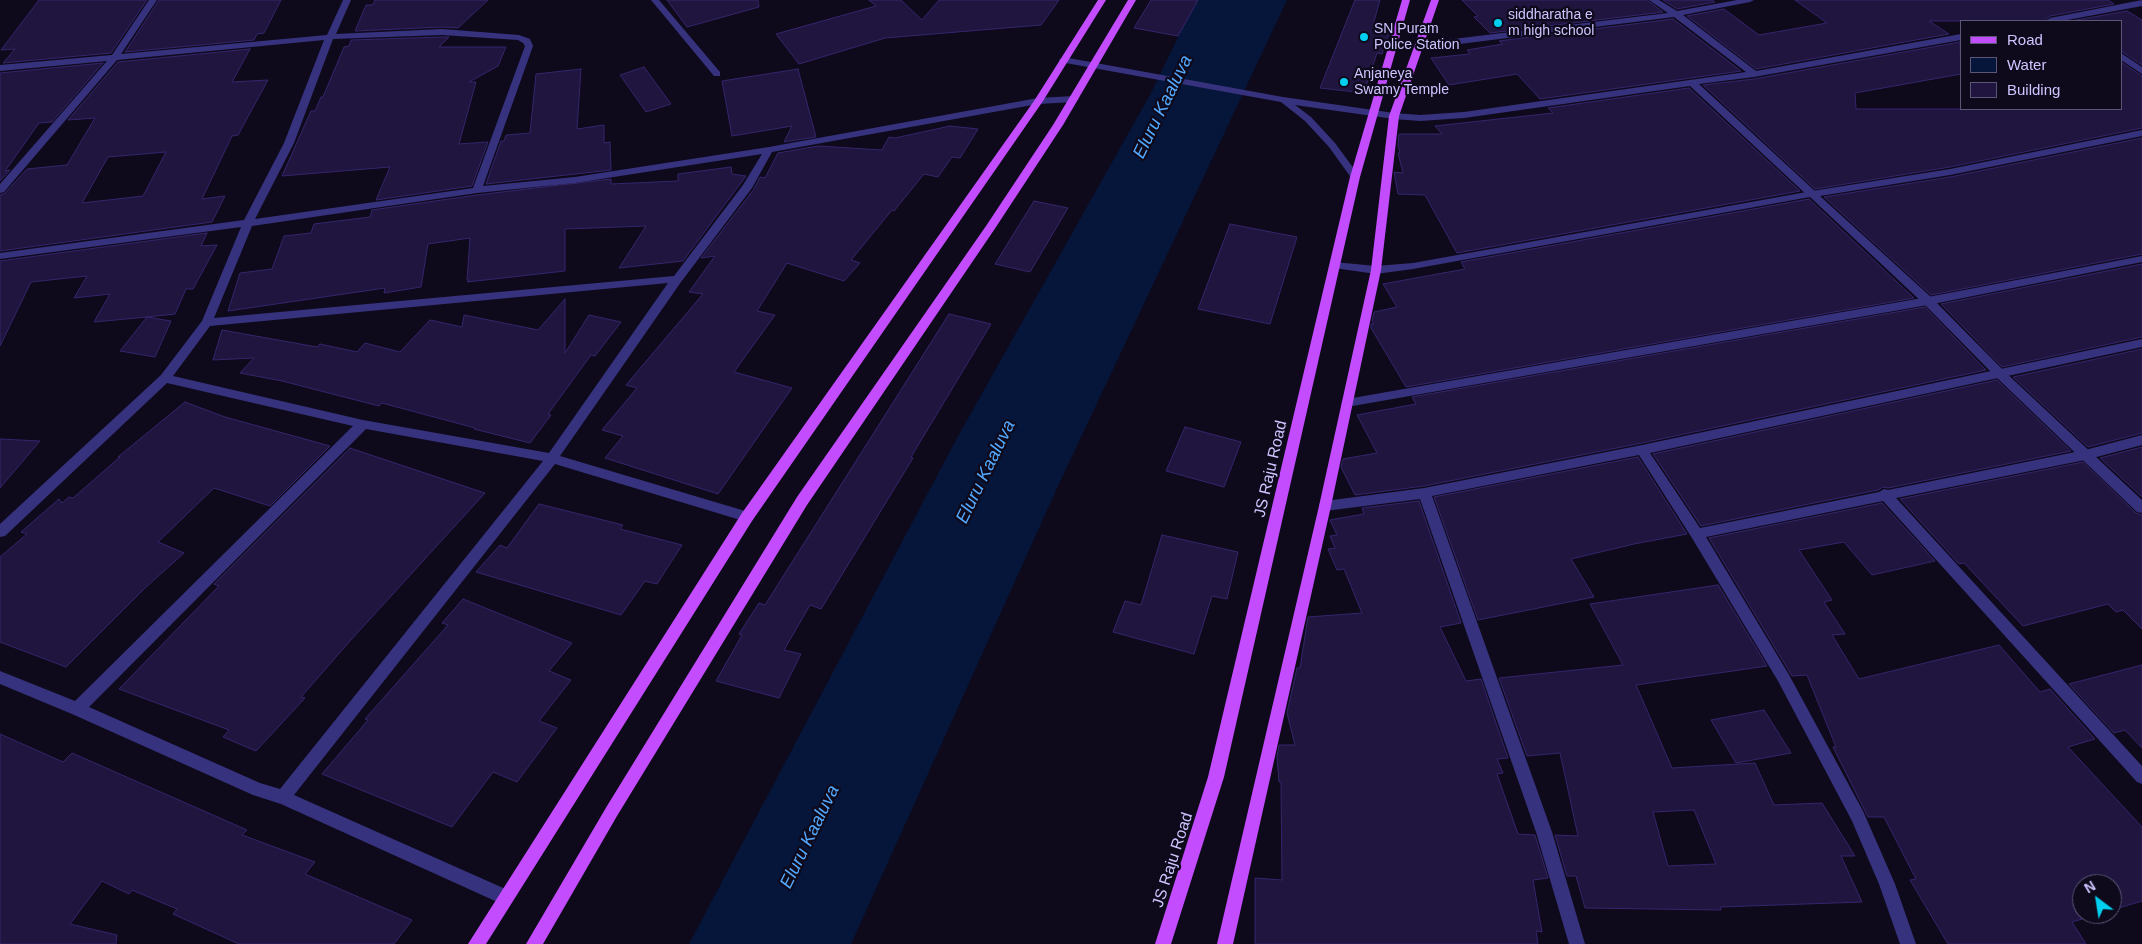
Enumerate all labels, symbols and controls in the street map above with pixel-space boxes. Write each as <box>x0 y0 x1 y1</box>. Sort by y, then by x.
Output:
place label: siddharatha e m high school <box>1508 7 1594 40</box>
marker: siddharatha e m high school <box>1492 17 1504 29</box>
legend <box>1960 20 2122 110</box>
place label: SN Puram Police Station <box>1374 21 1460 54</box>
marker: SN Puram Police Station <box>1358 31 1370 43</box>
text: Road <box>2007 31 2043 48</box>
water label: Eluru Kaaluva <box>1129 52 1197 162</box>
text: Water <box>2007 56 2046 73</box>
place label: Anjaneya Swamy Temple <box>1354 66 1449 98</box>
marker: Anjaneya Swamy Temple <box>1338 76 1350 88</box>
text: Building <box>2007 81 2060 98</box>
water label: Eluru Kaaluva <box>952 417 1020 527</box>
street label: JS Raju Road <box>1251 419 1291 519</box>
water label: Eluru Kaaluva <box>776 782 844 892</box>
street label: JS Raju Road <box>1149 810 1197 910</box>
north arrow <box>2072 874 2122 924</box>
text: N <box>2081 878 2098 896</box>

